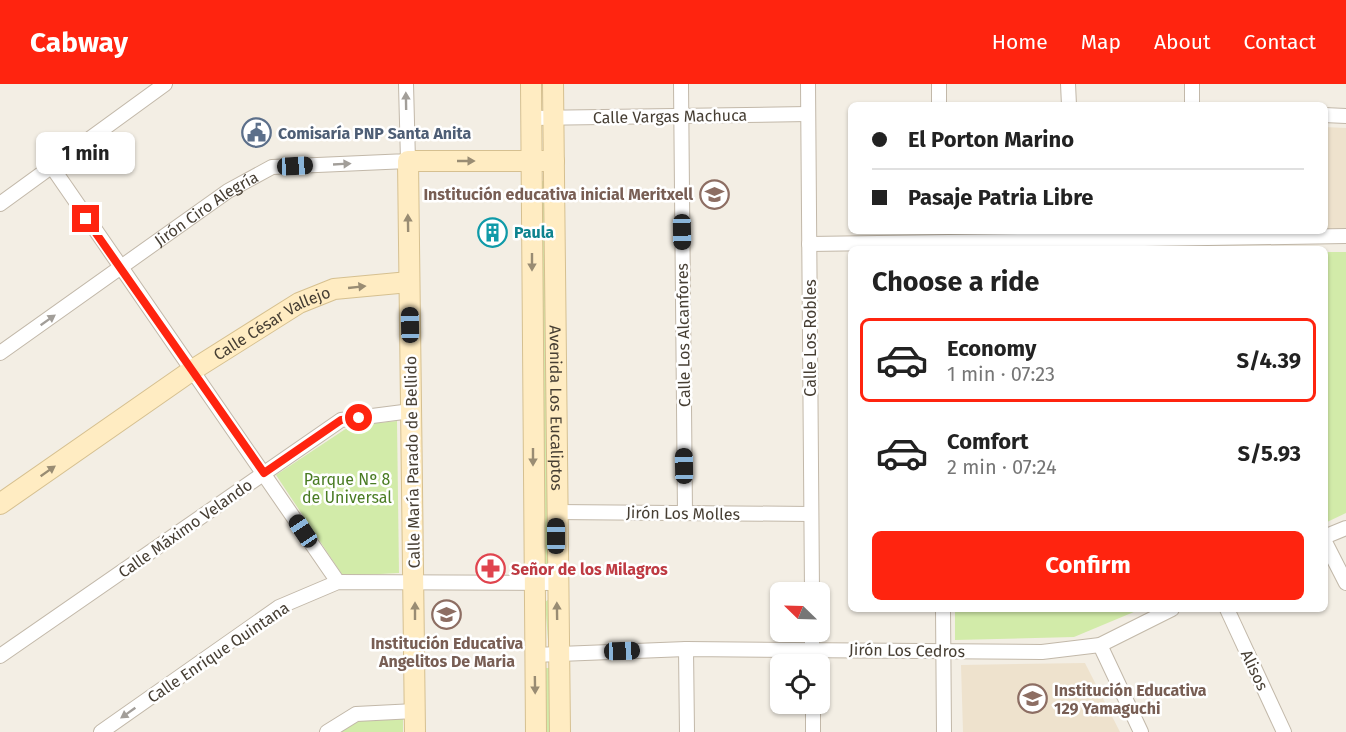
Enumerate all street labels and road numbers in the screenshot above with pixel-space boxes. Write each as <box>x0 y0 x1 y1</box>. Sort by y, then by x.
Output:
street label: Calle Vargas Machuca <box>593 106 747 127</box>
street label: Jirón Ciro Alegría <box>151 167 262 250</box>
street label: Calle Los Alcanfores <box>673 263 694 407</box>
street label: Calle Los Robles <box>801 279 820 397</box>
street label: Calle César Vallejo <box>210 282 333 364</box>
street label: Avenida Los Eucaliptos <box>546 325 566 491</box>
street label: Calle María Parado de Bellido <box>401 355 424 569</box>
street label: Calle Máximo Velando <box>115 475 256 582</box>
street label: Jirón Los Molles <box>626 503 740 524</box>
street label: Calle Enrique Quintana <box>144 598 293 707</box>
street label: Jirón Los Cedros <box>849 640 965 661</box>
street label: Alisos <box>1237 647 1272 694</box>

